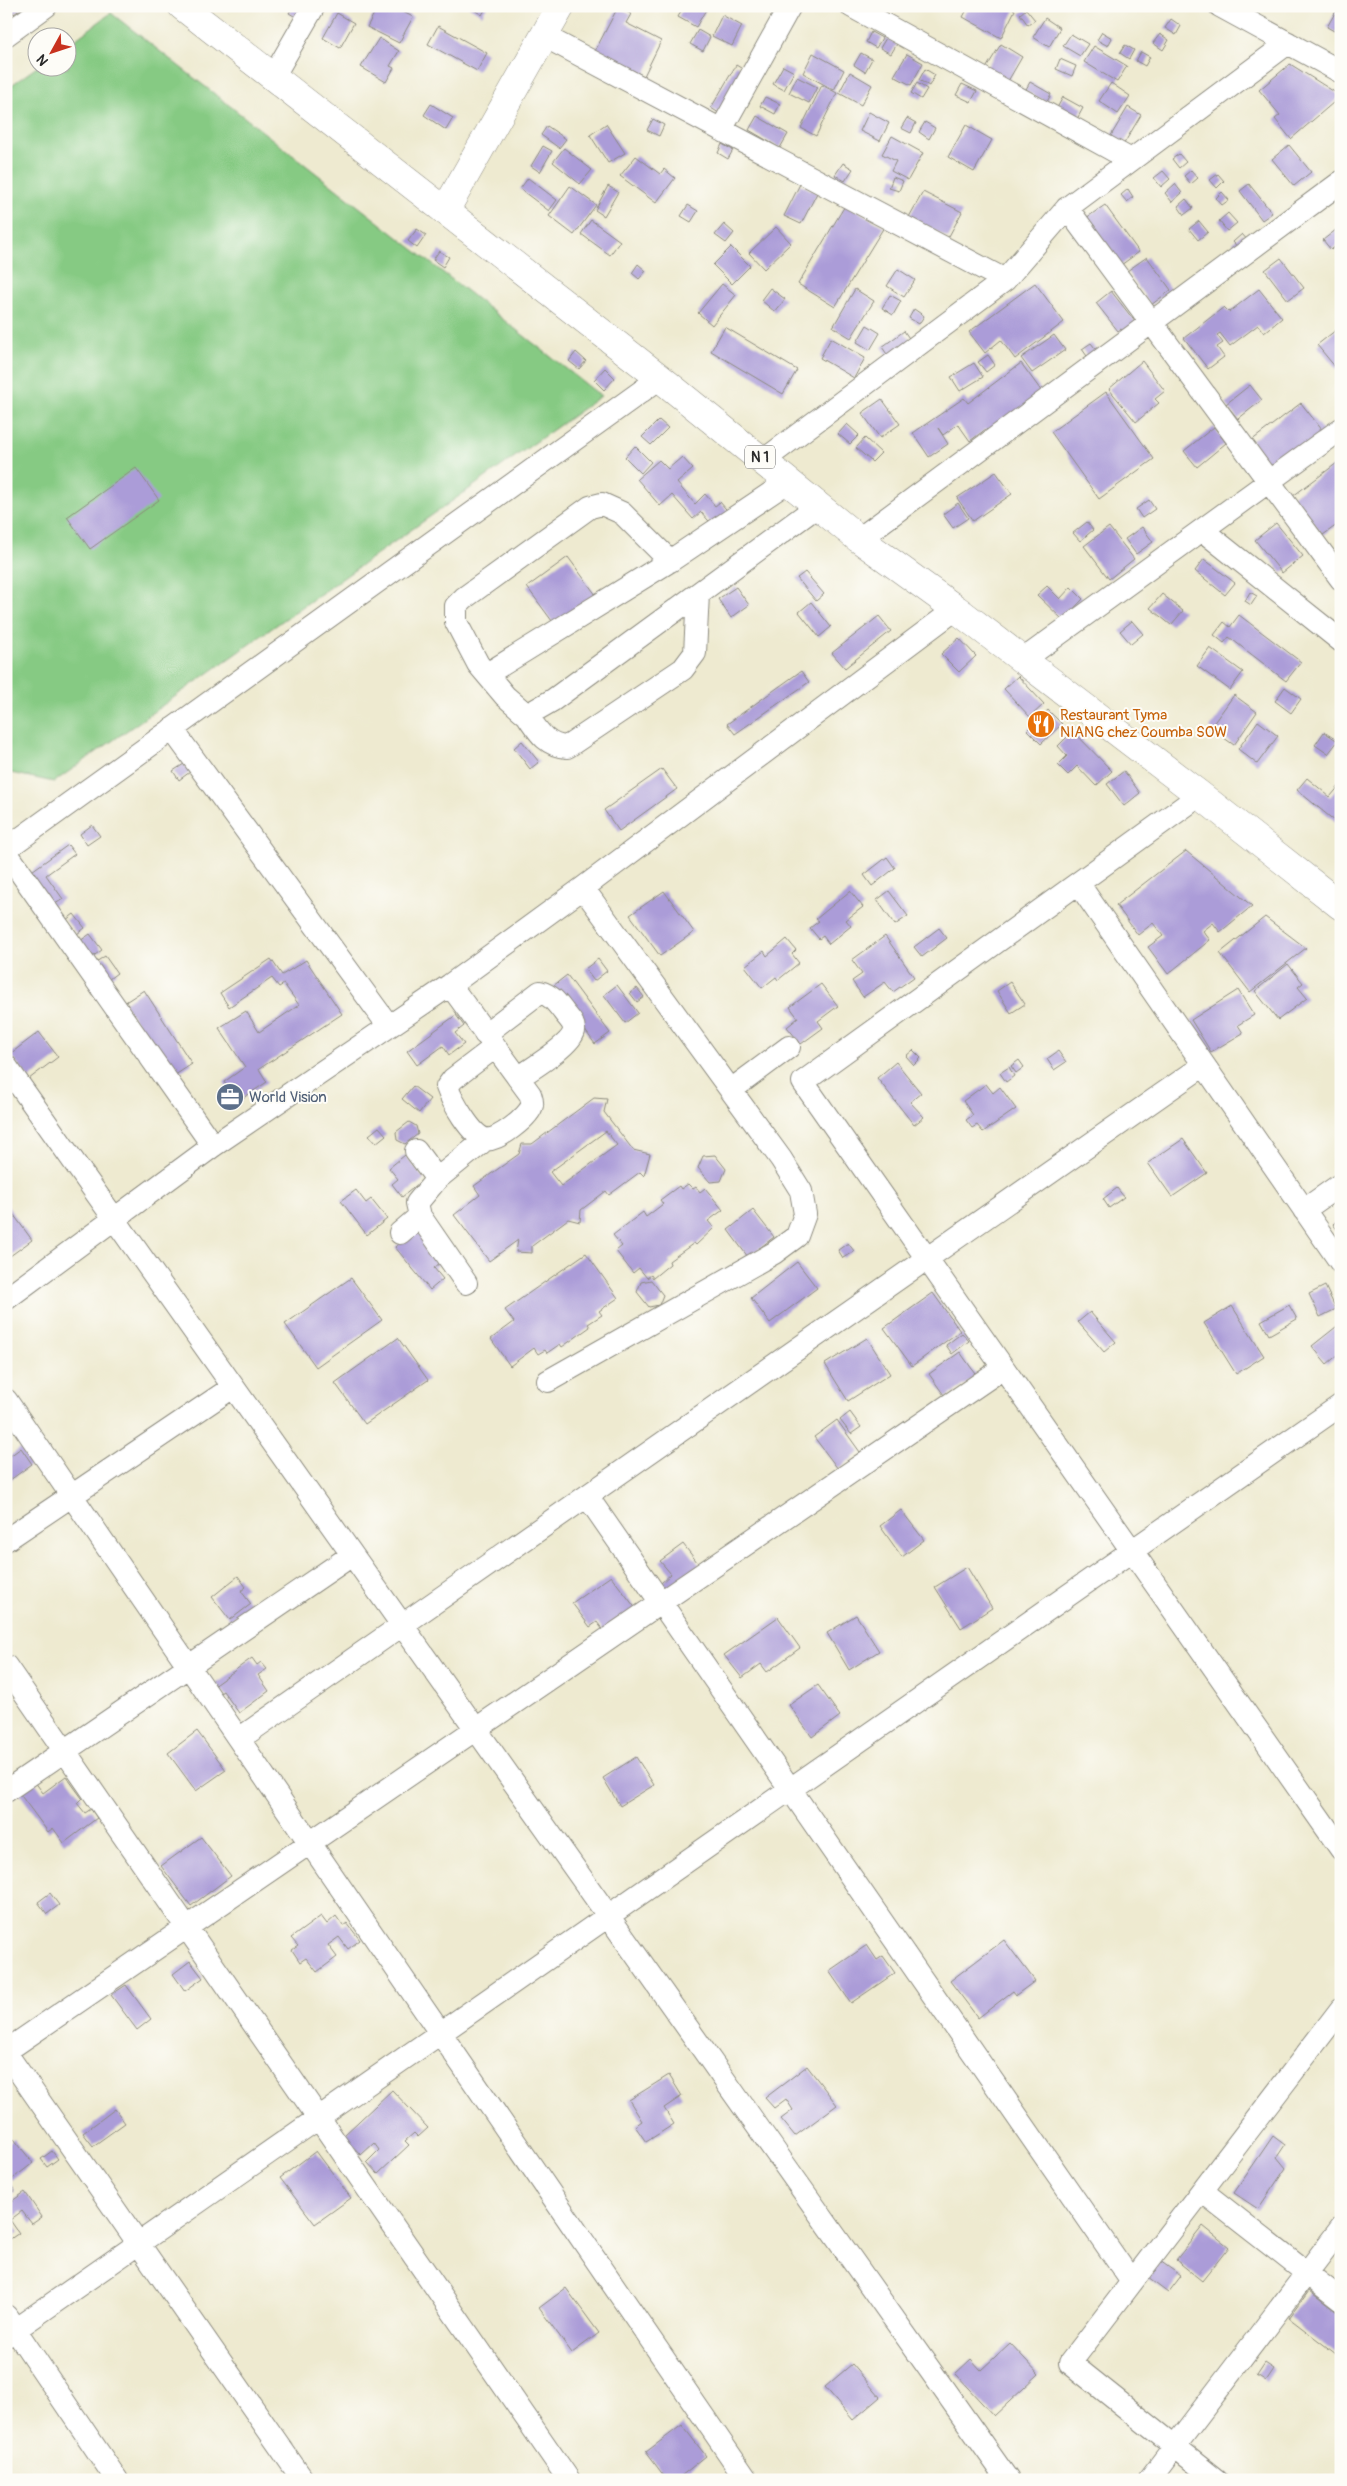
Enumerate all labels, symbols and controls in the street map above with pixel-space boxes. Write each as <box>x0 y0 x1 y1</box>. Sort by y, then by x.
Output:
north arrow <box>28 28 78 78</box>
text: N <box>33 51 52 69</box>
road number: N 1 <box>745 446 775 468</box>
place label: Restaurant Tyma NIANG chez Coumba SOW <box>1060 706 1227 742</box>
restaurant icon: Restaurant Tyma NIANG chez Coumba SOW <box>1026 709 1056 739</box>
office icon: World Vision <box>215 1082 245 1112</box>
place label: World Vision <box>249 1088 327 1107</box>

